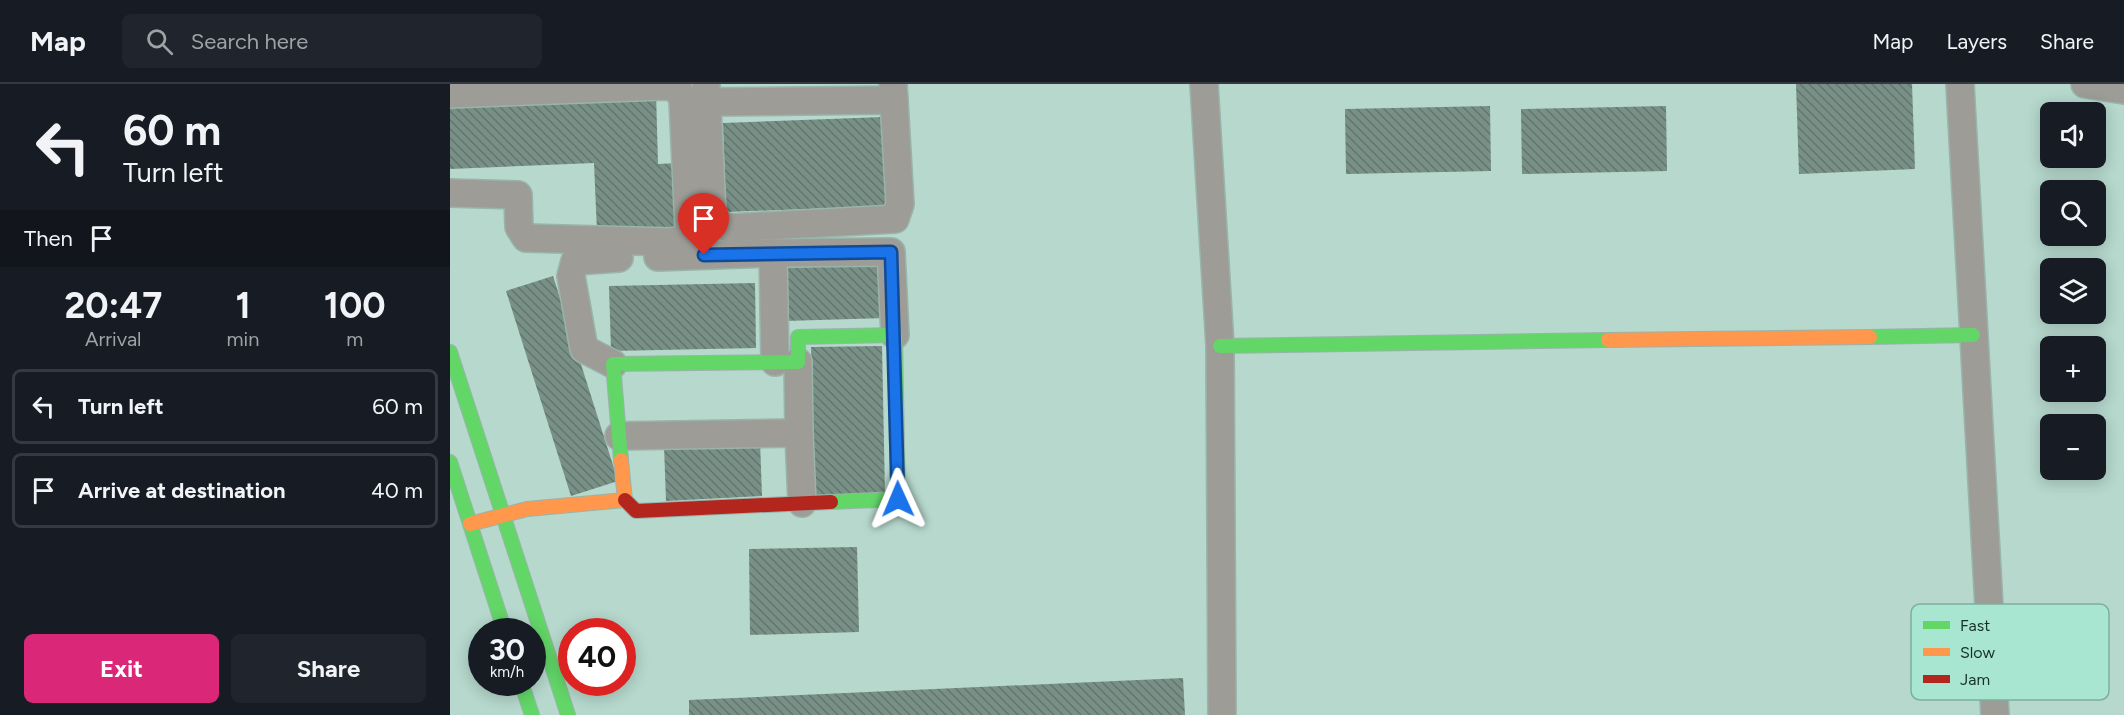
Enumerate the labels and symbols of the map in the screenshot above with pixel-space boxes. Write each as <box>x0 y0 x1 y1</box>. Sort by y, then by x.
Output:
pin <box>678 193 729 255</box>
position arrow <box>866 467 930 531</box>
legend <box>1911 604 2109 700</box>
text: Fast <box>1960 616 1990 635</box>
speed limit sign: 40 <box>558 618 636 696</box>
text: Slow <box>1960 643 1995 662</box>
text: Jam <box>1960 670 1990 689</box>

